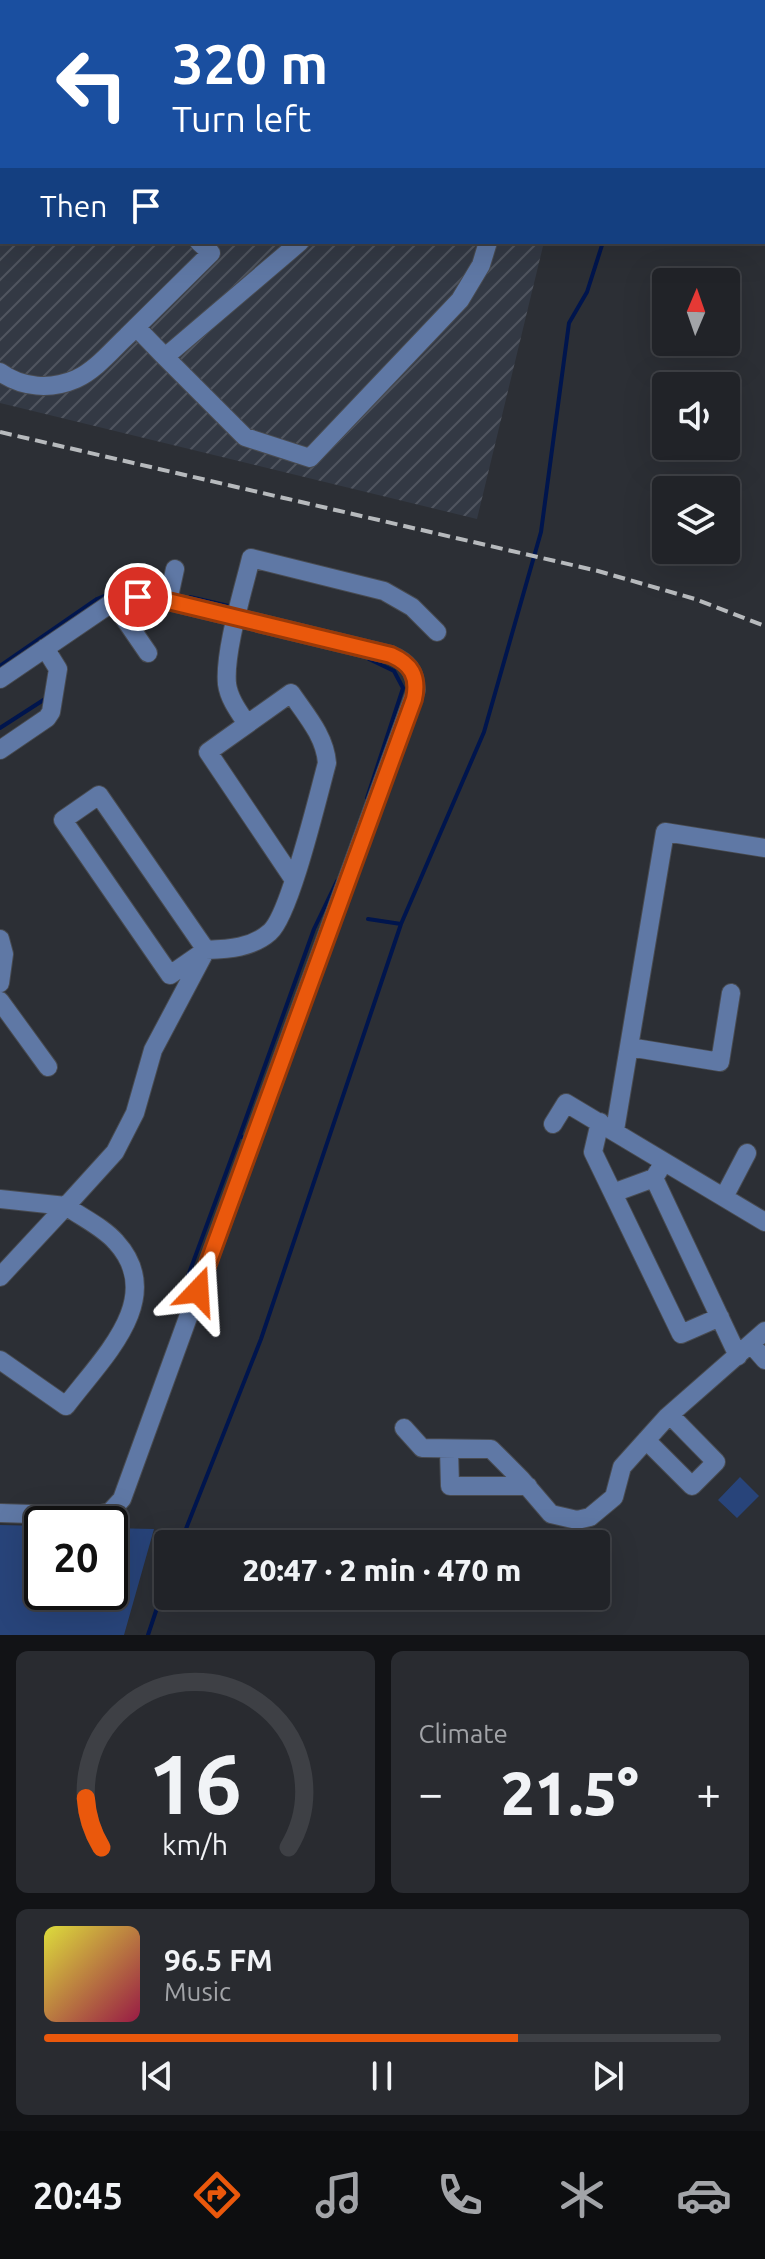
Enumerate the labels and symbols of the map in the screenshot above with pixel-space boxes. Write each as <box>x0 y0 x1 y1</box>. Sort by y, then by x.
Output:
north arrow <box>652 268 740 356</box>
pin <box>104 563 172 631</box>
position arrow <box>156 1249 240 1333</box>
speed limit sign: 20 <box>24 1506 128 1610</box>

